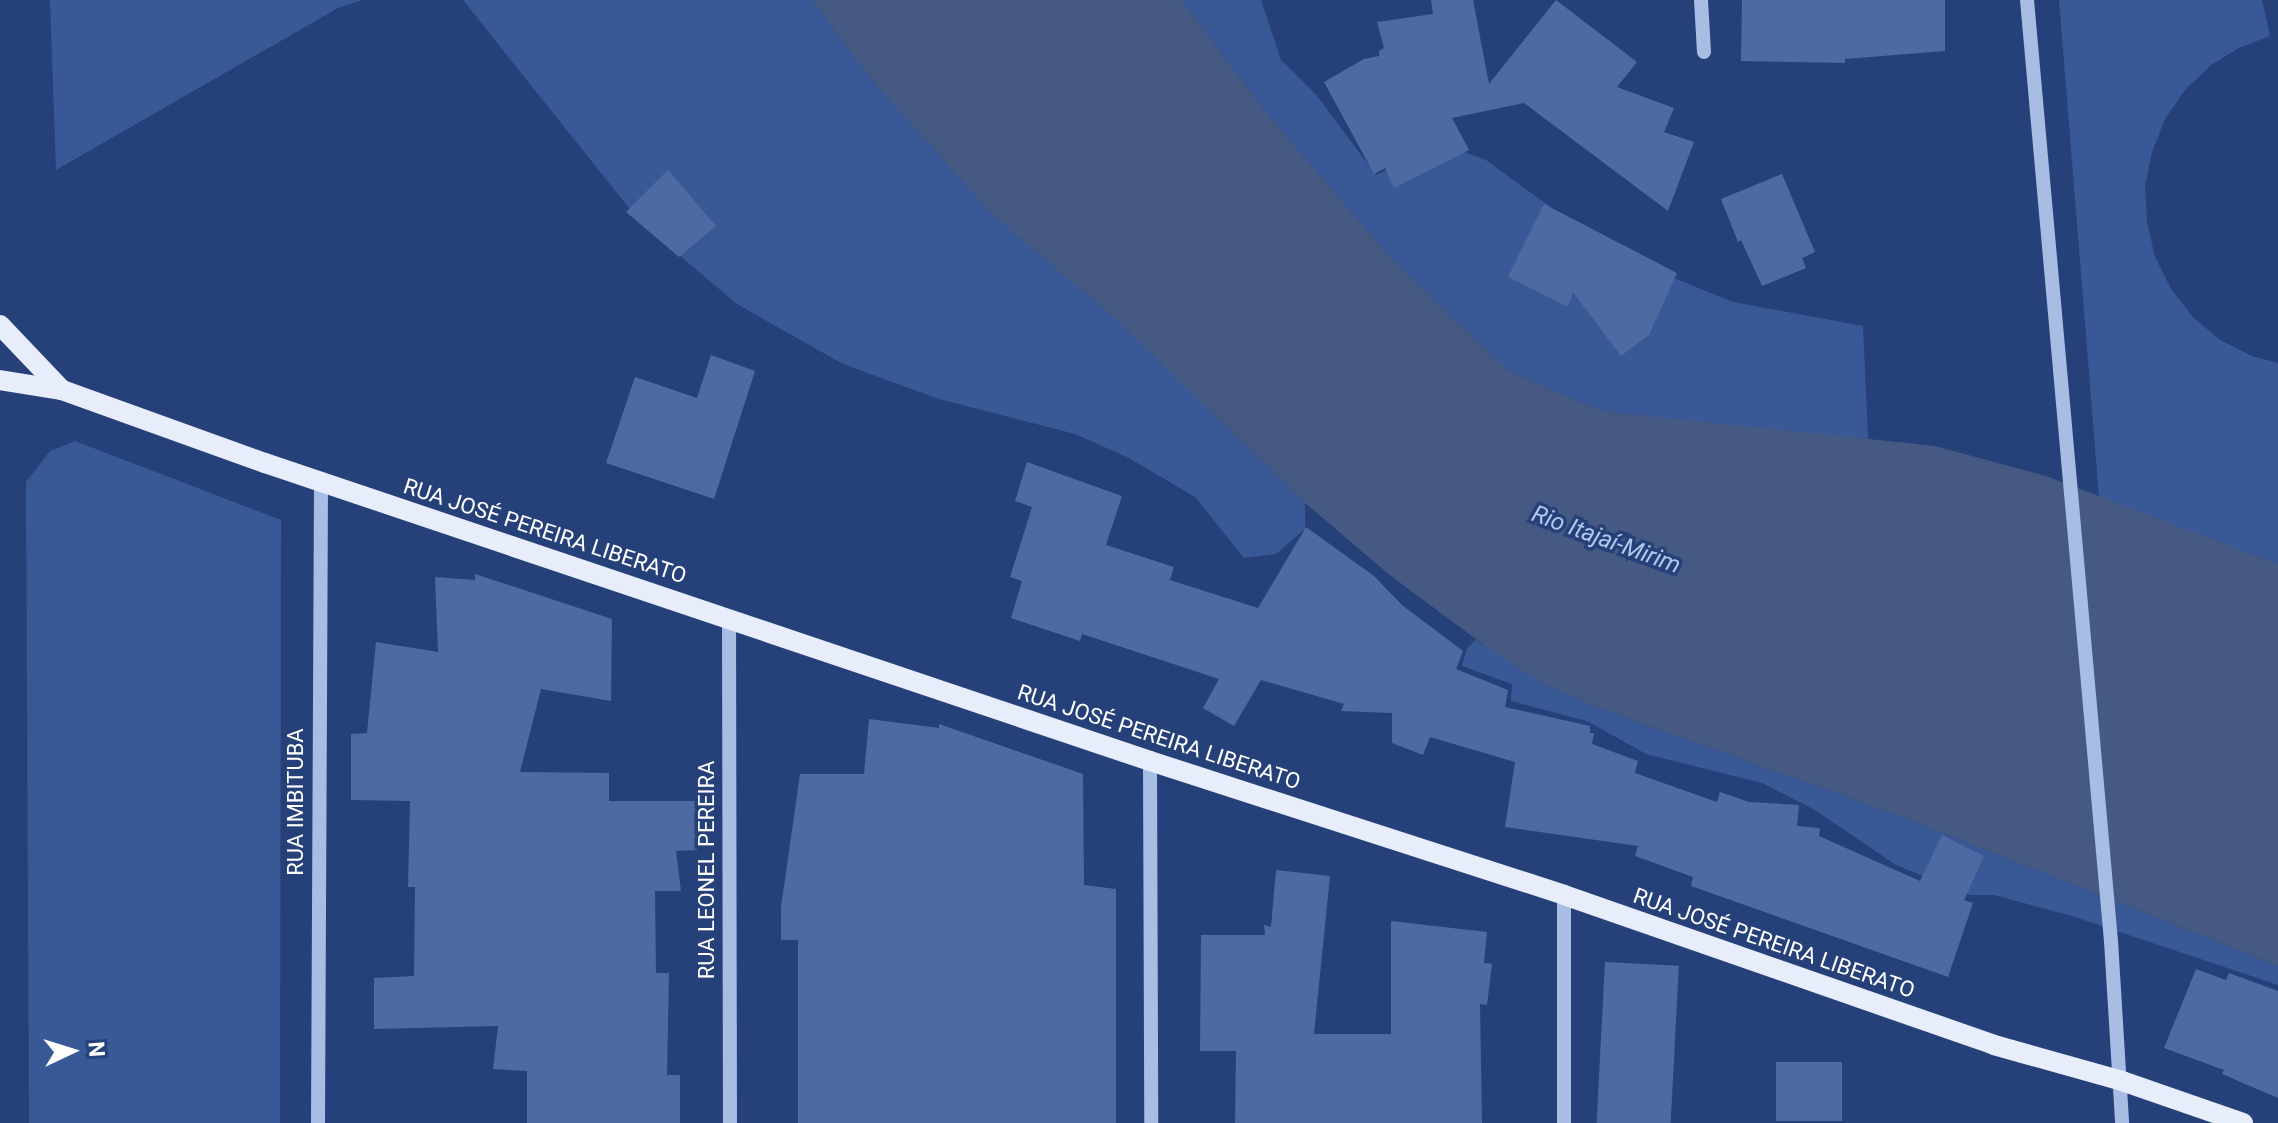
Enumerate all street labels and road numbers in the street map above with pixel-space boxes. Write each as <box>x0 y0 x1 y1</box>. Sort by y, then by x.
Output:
street label: RUA JOSÉ PEREIRA LIBERATO <box>400 473 690 589</box>
street label: RUA JOSÉ PEREIRA LIBERATO <box>1014 679 1304 795</box>
street label: RUA IMBITUBA <box>283 728 309 876</box>
street label: RUA LEONEL PEREIRA <box>694 761 720 979</box>
street label: RUA JOSÉ PEREIRA LIBERATO <box>1630 882 1918 1004</box>

